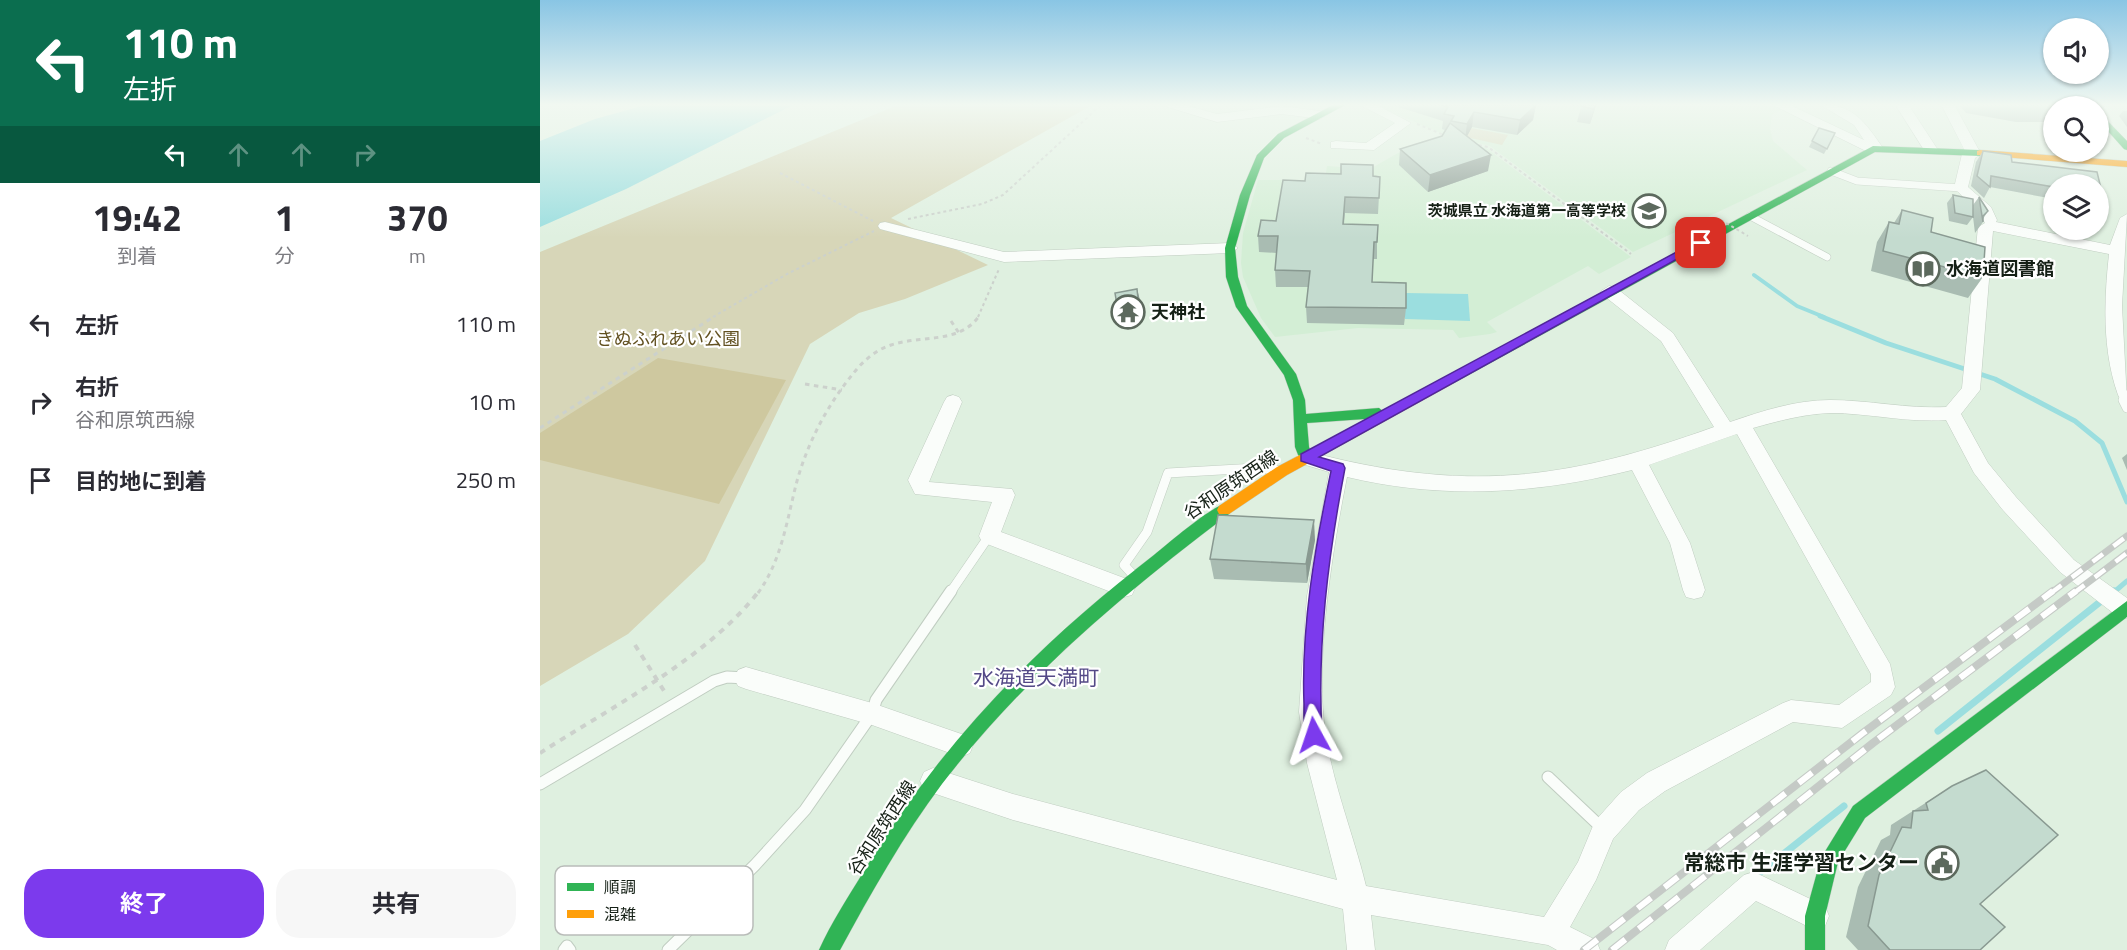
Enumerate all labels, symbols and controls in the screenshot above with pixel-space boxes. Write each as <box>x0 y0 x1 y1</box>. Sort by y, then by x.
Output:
text: 110 m <box>123 10 238 74</box>
map controls <box>2043 18 2109 240</box>
button: sound <box>2043 18 2109 84</box>
icon: left <box>24 24 102 102</box>
text: 左折 <box>123 68 177 109</box>
button: search <box>2043 96 2109 162</box>
icon: left <box>159 138 192 171</box>
icon: ahead <box>222 138 255 171</box>
icon: ahead <box>285 138 318 171</box>
icon: right <box>348 138 381 171</box>
button: layers <box>2043 174 2109 240</box>
text: 19:42 <box>92 190 182 245</box>
text: 1 <box>275 190 295 245</box>
text: 370 <box>387 190 448 245</box>
school or university icon: 茨城県立 水海道第一高等学校 <box>1631 193 1667 229</box>
place label: 茨城県立 水海道第一高等学校 <box>1428 199 1626 222</box>
pin <box>1675 217 1726 268</box>
icon: arrive <box>1684 226 1717 259</box>
text: 到着 <box>117 240 157 271</box>
text: 分 <box>275 240 295 271</box>
text: m <box>409 240 426 271</box>
library icon: 水海道図書館 <box>1905 251 1941 287</box>
place label: 水海道図書館 <box>1946 255 2054 282</box>
temple icon: 天神社 <box>1110 294 1146 330</box>
place label: 天神社 <box>1151 298 1205 325</box>
text: 110 m <box>456 307 516 341</box>
icon: left <box>24 308 57 341</box>
text: 左折 <box>75 308 119 342</box>
park label: きぬふれあい公園 <box>596 325 740 352</box>
text: 右折 <box>75 370 119 404</box>
text: 10 m <box>468 385 516 419</box>
icon: right <box>24 386 57 419</box>
text: 谷和原筑西線 <box>75 404 195 435</box>
street label: 谷和原筑西線 <box>1178 443 1283 526</box>
text: 250 m <box>456 463 516 497</box>
icon: arrive <box>24 464 57 497</box>
text: 目的地に到着 <box>75 464 207 498</box>
district label: 水海道天満町 <box>973 661 1099 693</box>
position arrow <box>1282 703 1346 767</box>
street label: 谷和原筑西線 <box>841 775 922 880</box>
public building icon: 常総市 生涯学習センター <box>1924 845 1960 881</box>
place label: 常総市 生涯学習センター <box>1683 846 1919 878</box>
legend <box>555 866 753 935</box>
button: 終了 <box>24 869 264 938</box>
button: 共有 <box>276 869 516 938</box>
text: 順調 <box>604 875 636 899</box>
text: 混雑 <box>604 902 636 926</box>

